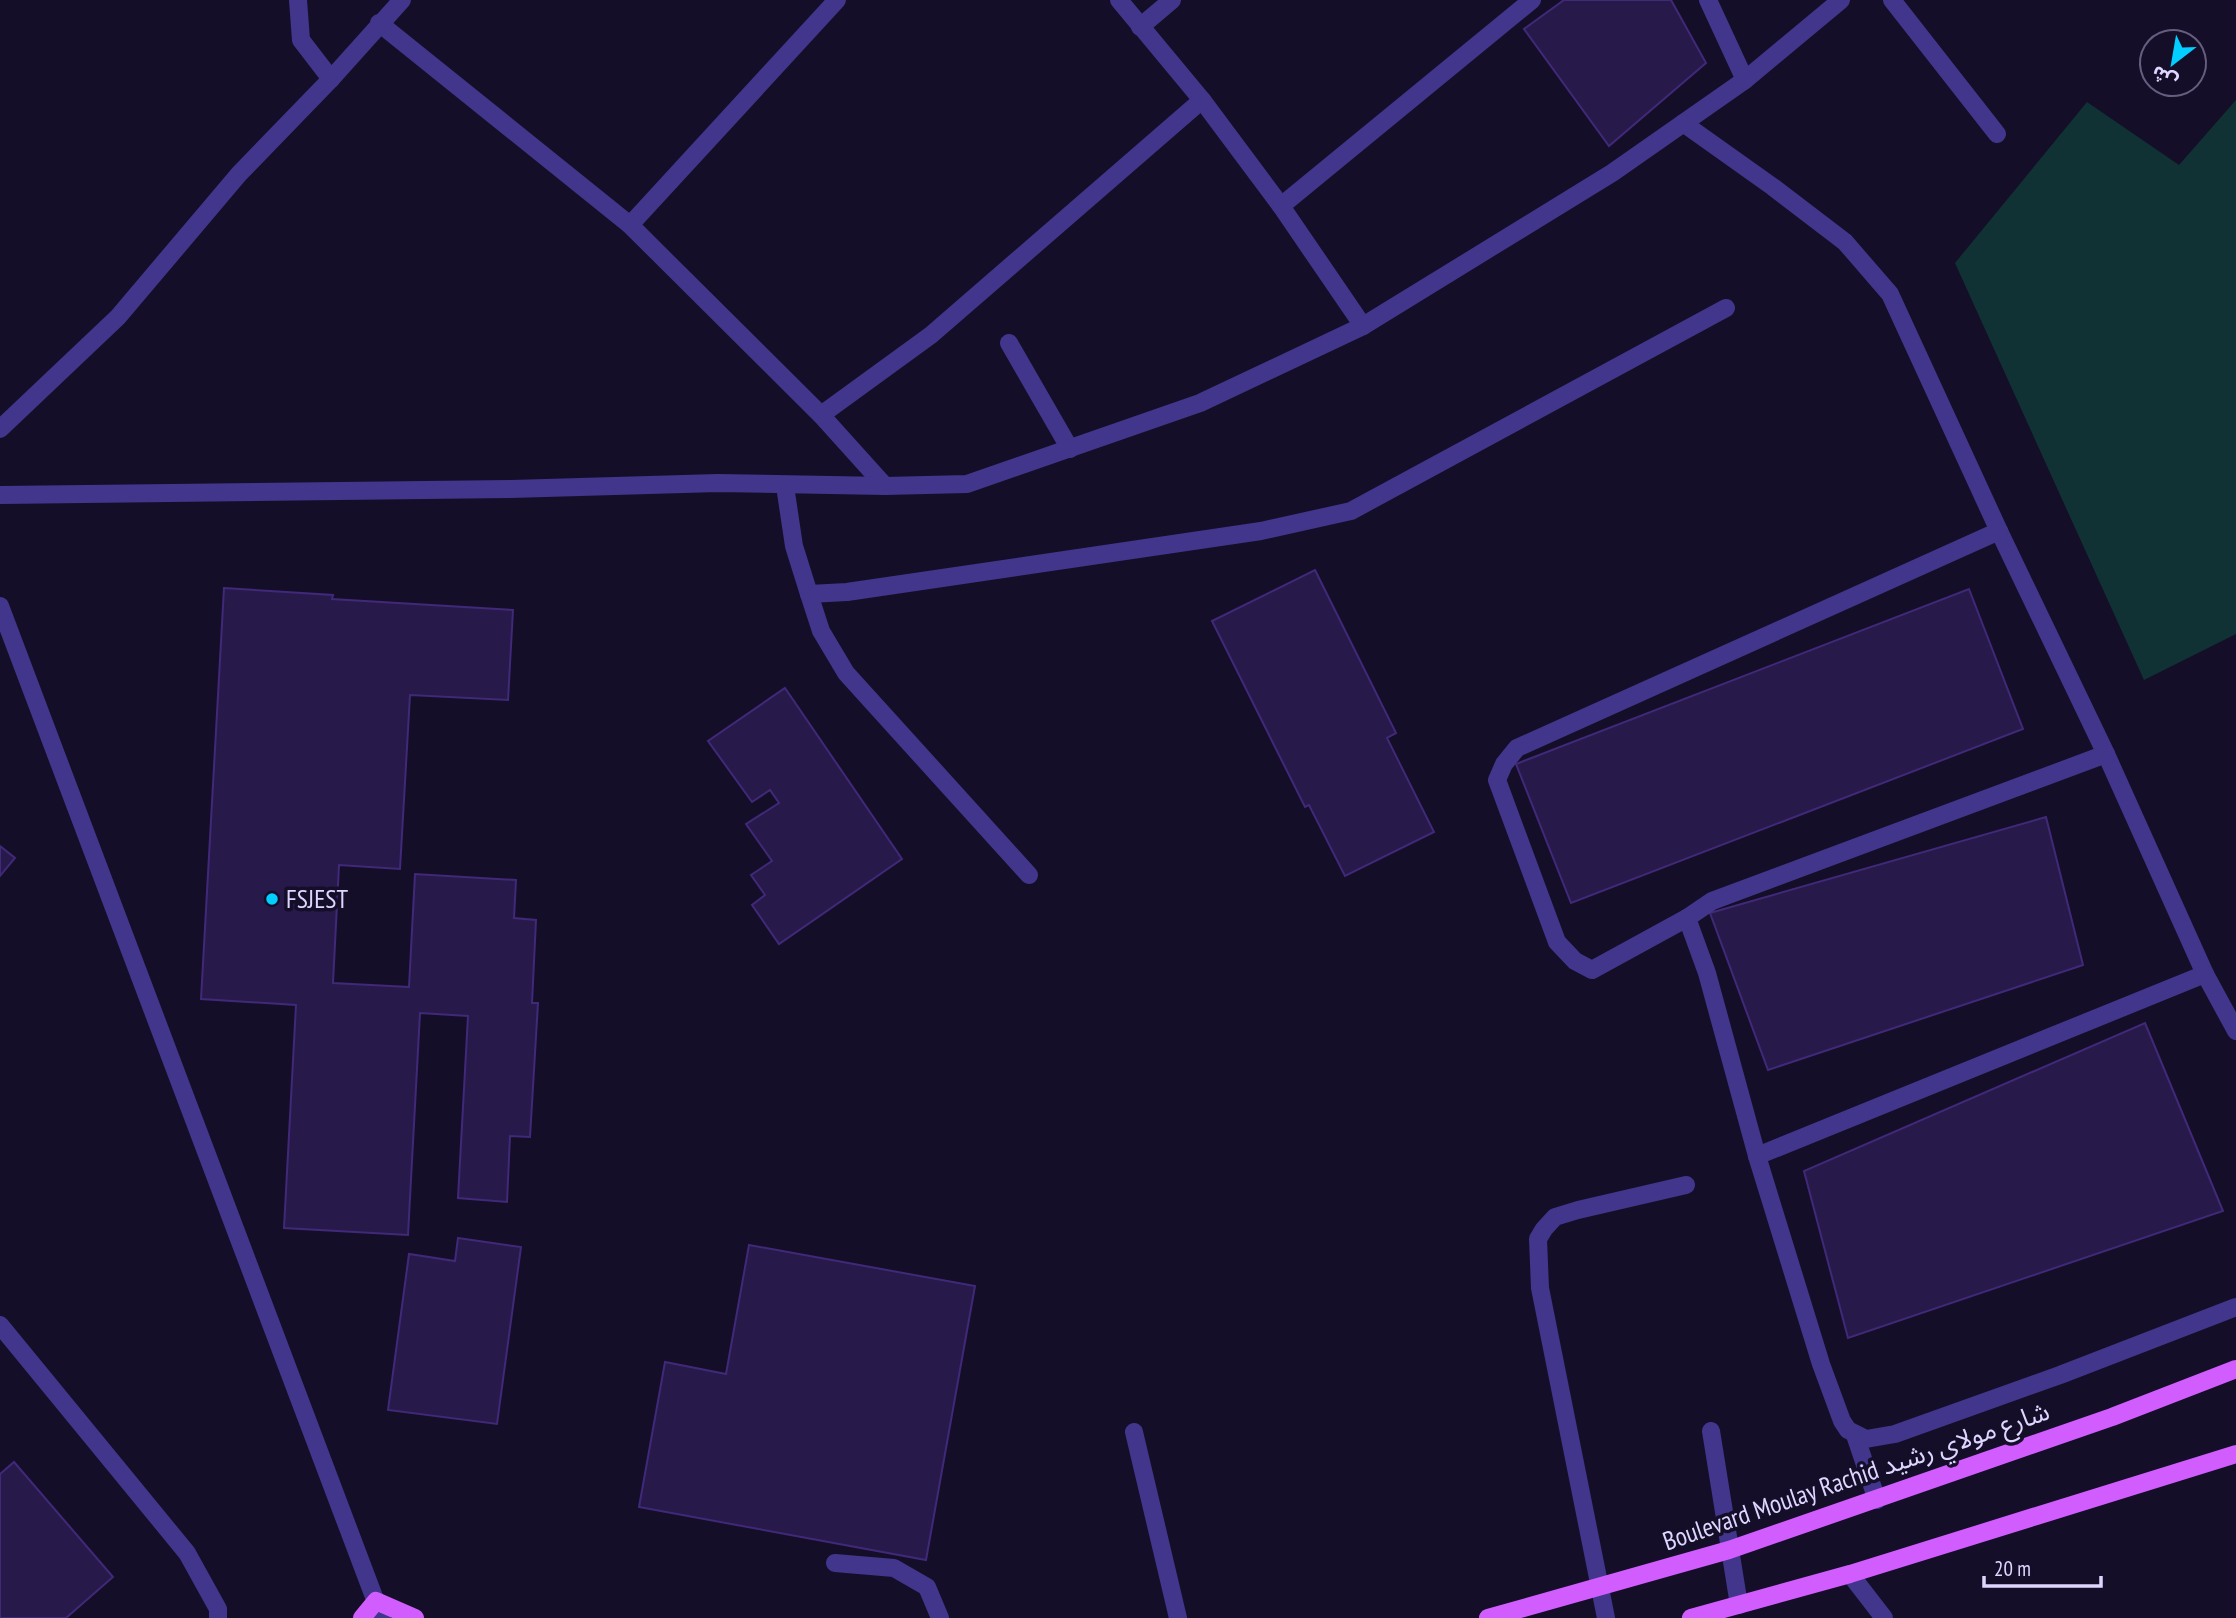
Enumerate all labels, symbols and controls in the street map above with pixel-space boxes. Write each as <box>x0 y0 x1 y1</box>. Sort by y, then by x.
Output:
north arrow <box>2138 28 2208 98</box>
text: ش <box>2147 61 2182 95</box>
place label: FSJEST <box>286 882 348 915</box>
marker: FSJEST <box>264 891 280 907</box>
street label: Boulevard Moulay Rachid شارع مولاي رشيد <box>1658 1394 2055 1561</box>
scale bar <box>1984 1544 2101 1588</box>
text: 20 m <box>1994 1555 2031 1582</box>

